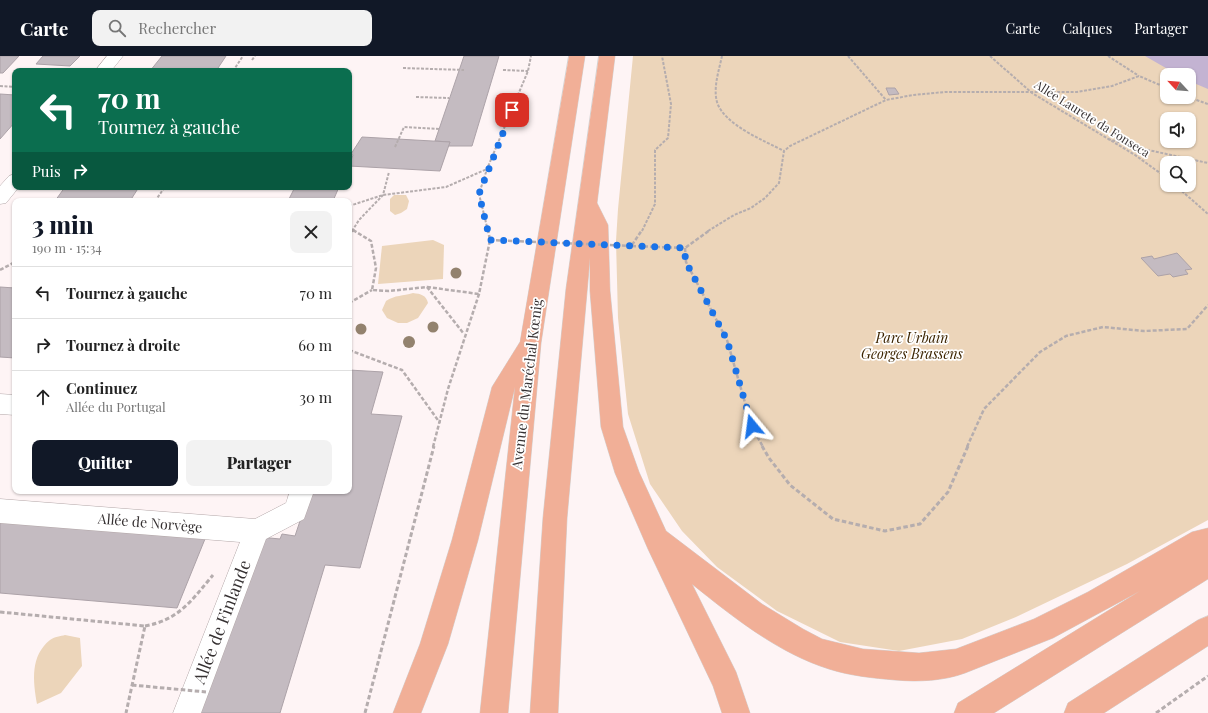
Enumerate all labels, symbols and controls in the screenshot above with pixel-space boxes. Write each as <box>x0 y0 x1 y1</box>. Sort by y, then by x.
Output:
search box <box>92 10 372 46</box>
text: Carte <box>20 15 68 41</box>
icon: search <box>106 17 128 39</box>
text: Rechercher <box>138 18 216 38</box>
text: Carte <box>1006 19 1040 38</box>
text: Calques <box>1062 19 1112 38</box>
text: Partager <box>1134 19 1188 38</box>
north arrow <box>1160 68 1196 104</box>
map controls <box>1160 68 1196 192</box>
street label: Allée Laurete da Fonseca <box>1031 76 1153 160</box>
text: 70 m <box>98 79 161 116</box>
icon: left <box>32 84 84 136</box>
pin <box>495 93 529 127</box>
icon: arrive <box>501 99 523 121</box>
button: sound <box>1160 112 1196 148</box>
text: Tournez à gauche <box>98 115 240 139</box>
button: search <box>1160 156 1196 192</box>
icon: right <box>69 160 91 182</box>
text: Puis <box>32 161 61 181</box>
text: 3 min <box>32 208 94 240</box>
button: close <box>290 211 332 253</box>
text: 190 m · 15:34 <box>32 239 102 256</box>
icon: left <box>32 282 54 304</box>
text: Tournez à gauche <box>66 283 188 303</box>
text: 70 m <box>300 283 332 303</box>
street label: Avenue du Maréchal Kœnig <box>506 297 546 471</box>
park label: Parc Urbain Georges Brassens <box>861 328 964 363</box>
icon: right <box>32 334 54 356</box>
text: Tournez à droite <box>66 335 180 355</box>
text: 60 m <box>298 335 332 355</box>
text: Continuez <box>66 378 137 398</box>
icon: ahead <box>32 386 54 408</box>
text: 30 m <box>299 387 332 407</box>
text: Allée du Portugal <box>66 398 166 415</box>
position arrow <box>731 405 773 447</box>
button: Quitter <box>32 440 178 486</box>
button: Partager <box>186 440 332 486</box>
street label: Allée de Norvège <box>96 508 203 537</box>
street label: Allée de Finlande <box>187 556 255 688</box>

